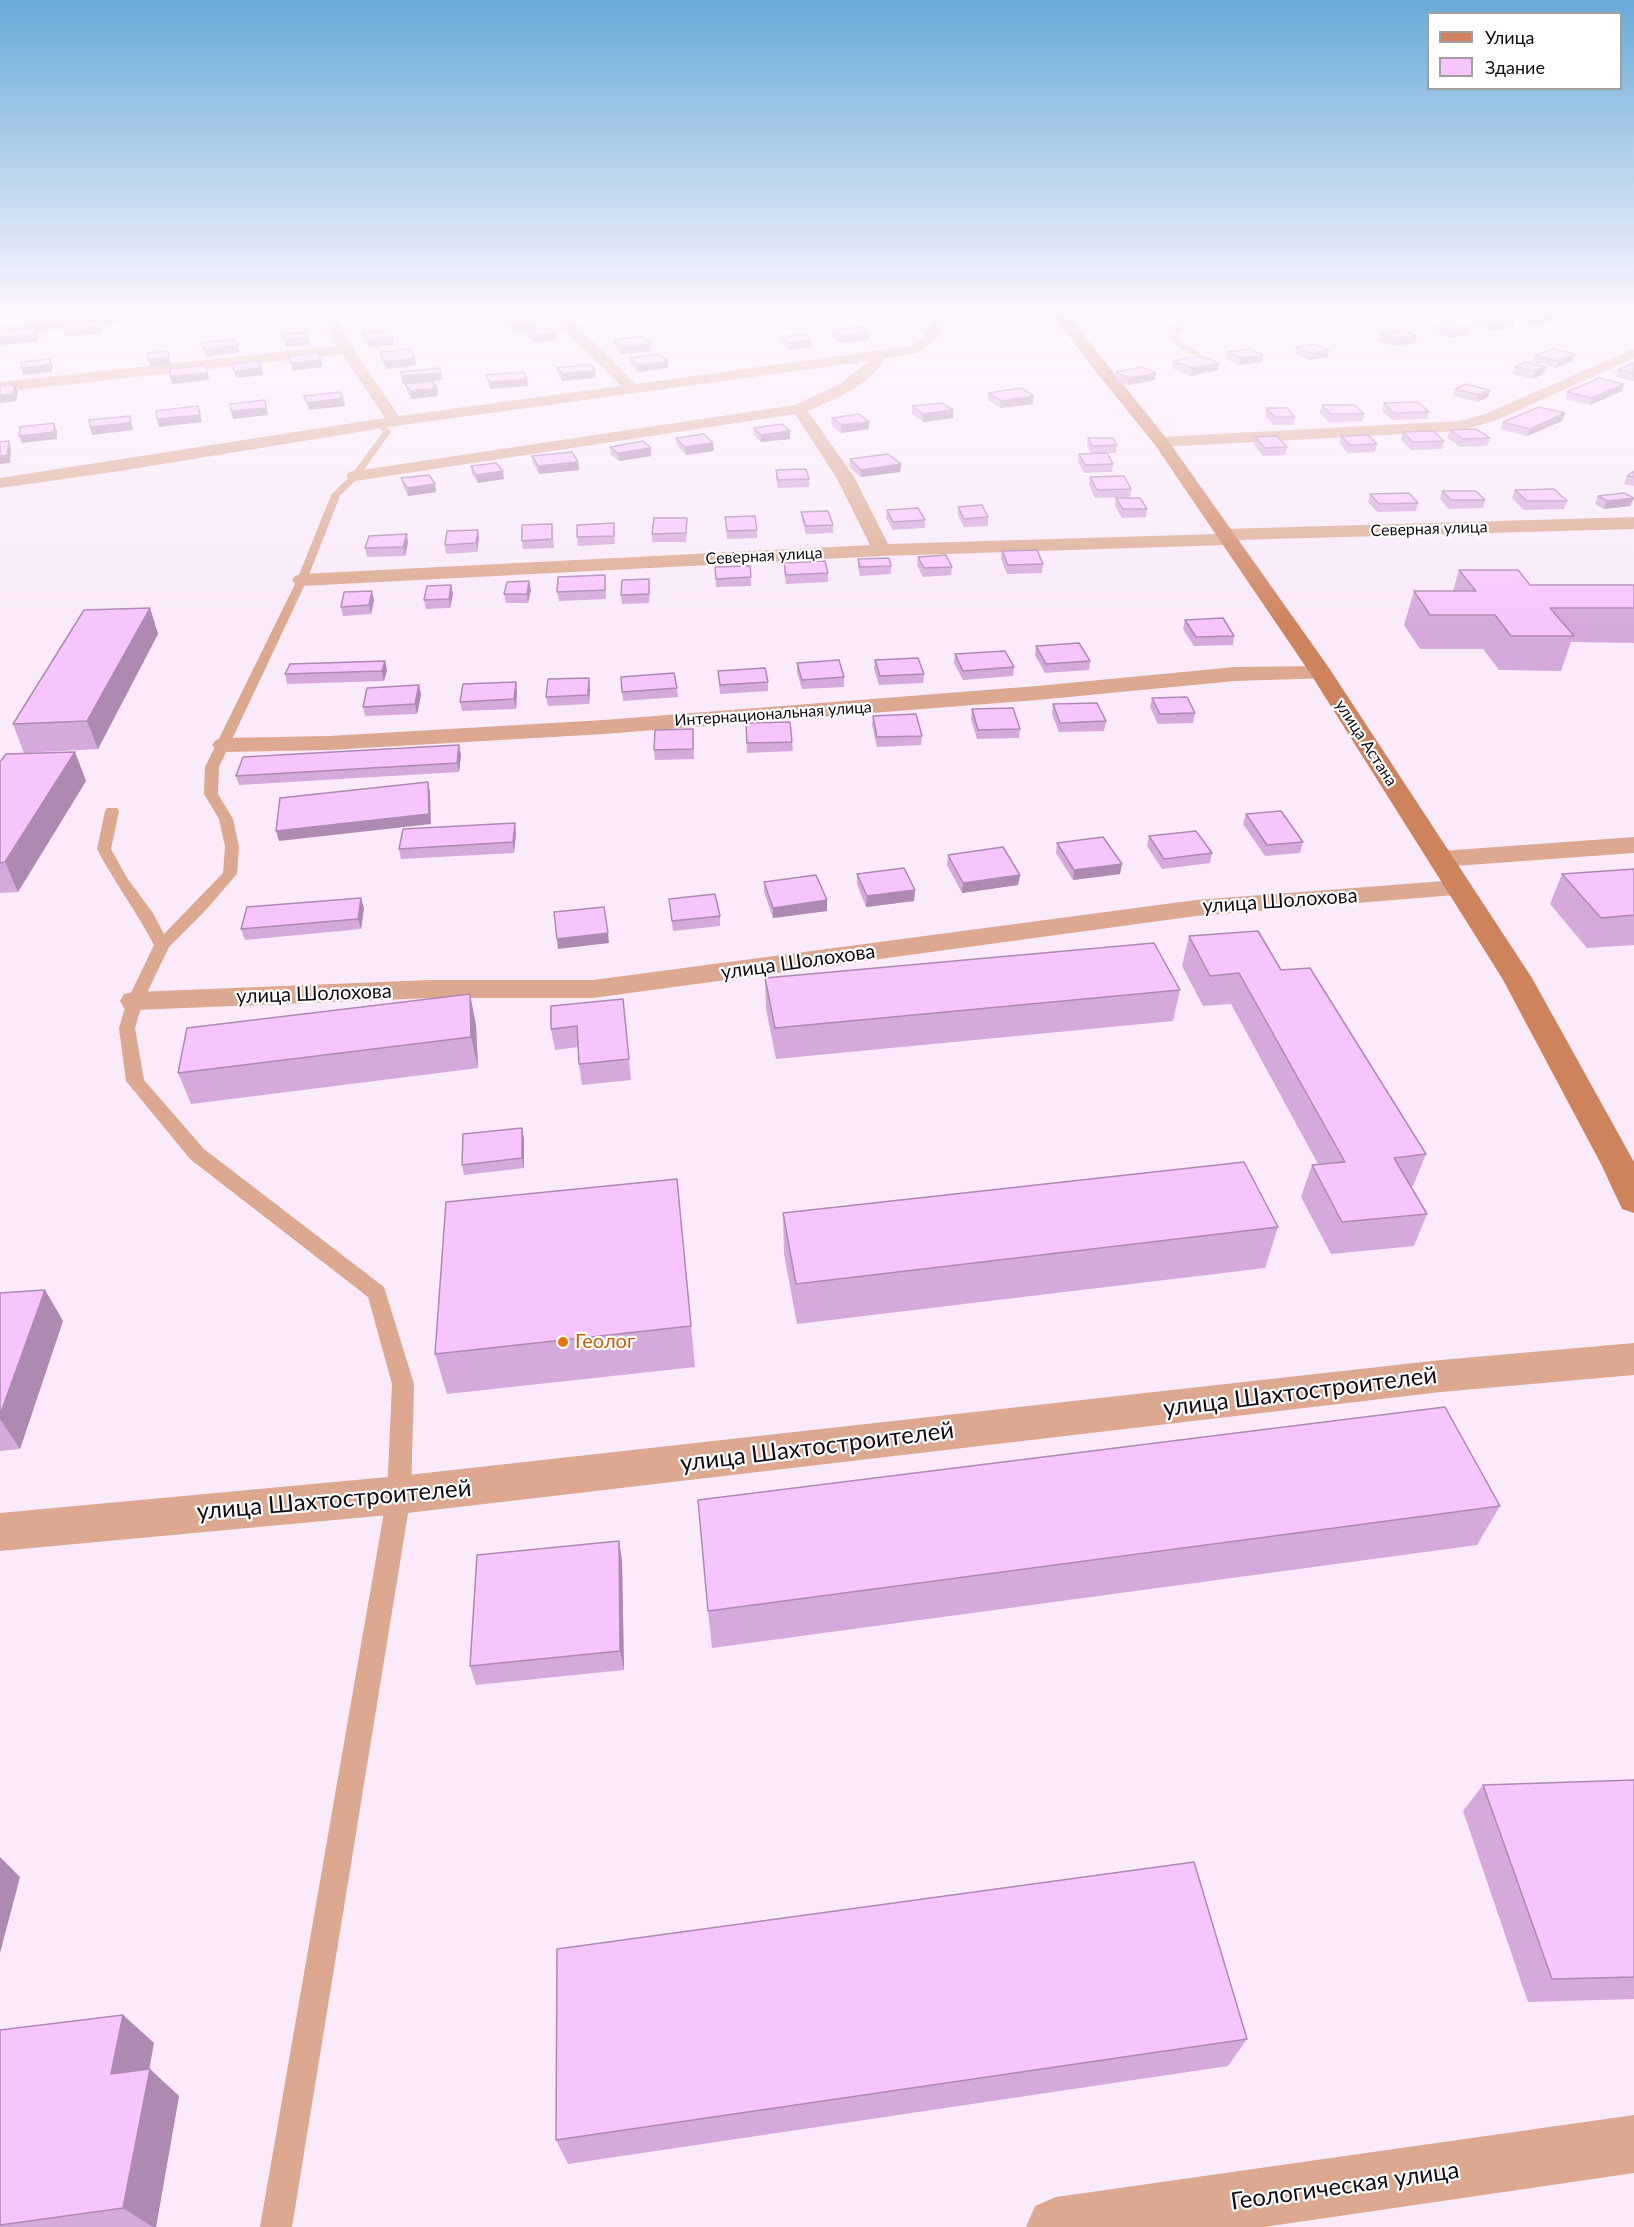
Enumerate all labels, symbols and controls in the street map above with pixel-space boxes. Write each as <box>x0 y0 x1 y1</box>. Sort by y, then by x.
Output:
legend <box>1427 12 1622 90</box>
text: Улица <box>1485 26 1535 48</box>
text: Здание <box>1485 56 1545 78</box>
street label: Северная улица <box>1370 517 1488 541</box>
street label: Северная улица <box>705 543 823 569</box>
street label: улица Астана <box>1331 696 1401 790</box>
street label: Интернациональная улица <box>674 698 872 730</box>
street label: улица Шолохова <box>1202 884 1358 918</box>
street label: улица Шолохова <box>719 939 877 985</box>
street label: улица Шолохова <box>236 979 392 1009</box>
place label: Геолог <box>575 1330 635 1354</box>
marker: Геолог <box>556 1335 570 1349</box>
street label: улица Шахтостроителей <box>1161 1361 1439 1423</box>
street label: улица Шахтостроителей <box>678 1416 956 1478</box>
street label: улица Шахтостроителей <box>195 1474 473 1526</box>
street label: Геологическая улица <box>1229 2156 1461 2216</box>

